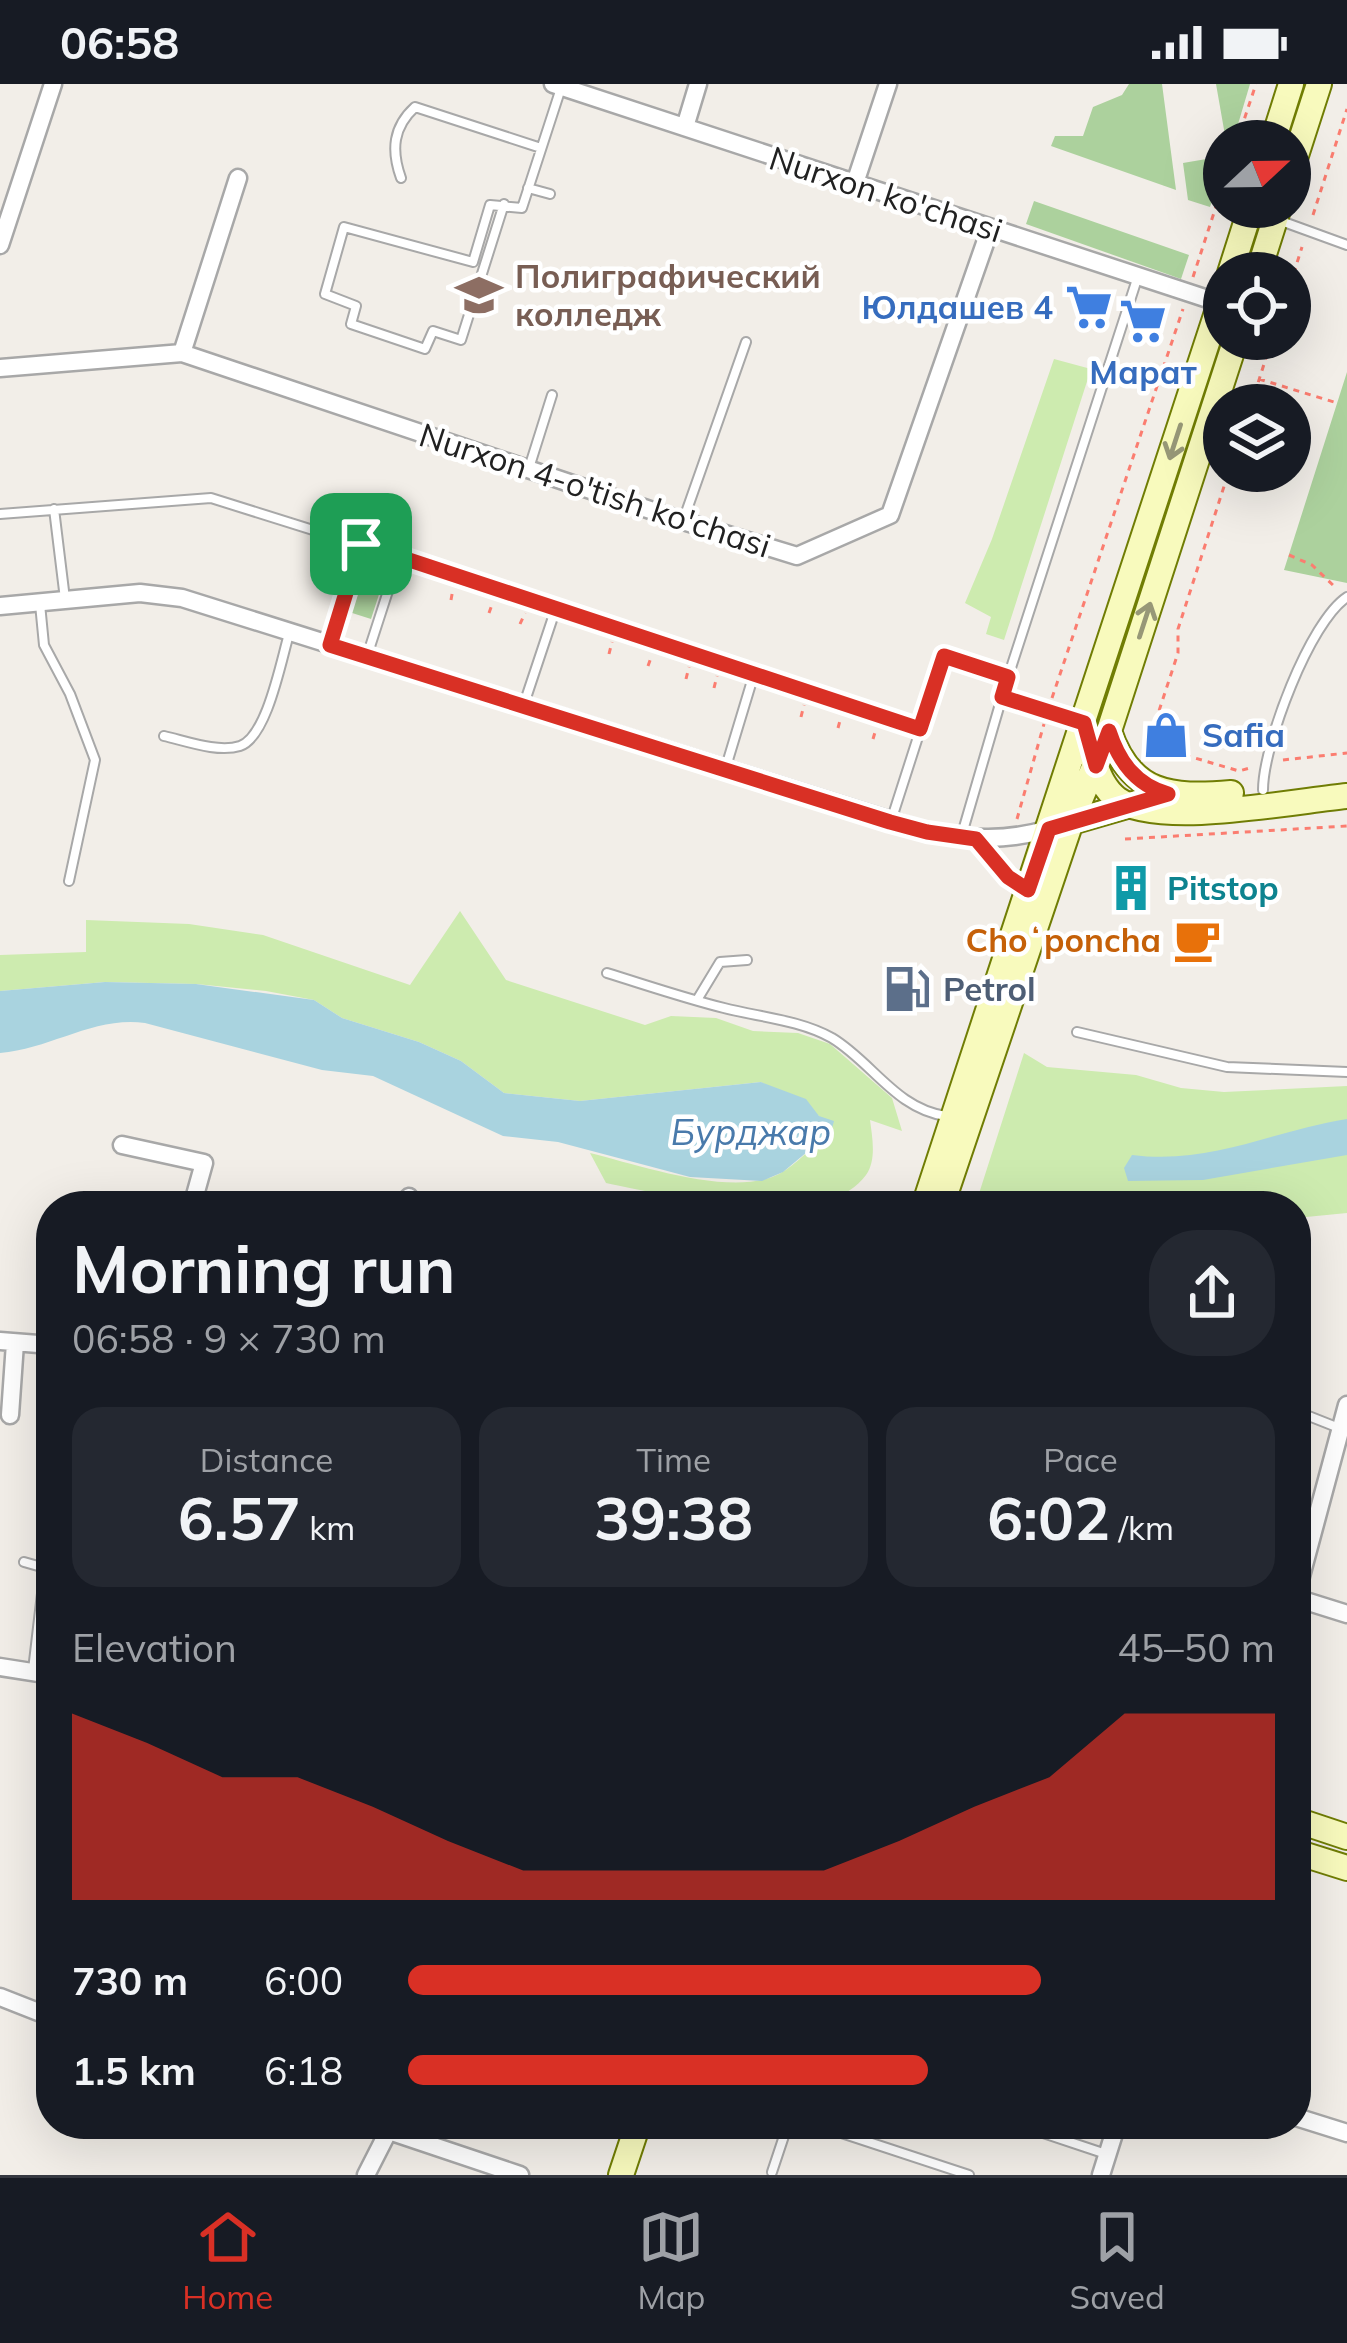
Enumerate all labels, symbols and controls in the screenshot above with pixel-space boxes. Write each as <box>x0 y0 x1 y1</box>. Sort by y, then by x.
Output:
text: 06:58 <box>60 14 179 70</box>
north arrow <box>1203 120 1311 228</box>
map controls <box>1203 120 1311 492</box>
street label: Nurxon ko'chasi <box>765 137 1008 250</box>
button: locate <box>1203 252 1311 360</box>
place label: Полиграфический колледж <box>515 255 821 334</box>
school or university icon: Полиграфический колледж <box>454 270 504 320</box>
supermarket icon: Юлдашев 4 <box>1064 282 1114 332</box>
place label: Юлдашев 4 <box>862 286 1053 327</box>
supermarket icon: Марат <box>1118 296 1168 346</box>
place label: Марат <box>1089 351 1197 392</box>
button: layers <box>1203 384 1311 492</box>
street label: Nurxon 4-o'tish ko'chasi <box>414 413 776 566</box>
one-way arrow <box>1163 422 1185 460</box>
pin <box>310 493 412 595</box>
icon: arrive <box>328 511 394 577</box>
one-way arrow <box>1135 602 1157 640</box>
shop icon: Safia <box>1141 710 1191 760</box>
place label: Safia <box>1202 714 1285 755</box>
building icon: Pitstop <box>1106 863 1156 913</box>
place label: Pitstop <box>1167 867 1279 908</box>
cafe icon: Choʻponcha <box>1172 915 1222 965</box>
place label: Choʻponcha <box>966 919 1161 960</box>
fuel station icon: Petrol <box>882 964 932 1014</box>
place label: Petrol <box>943 968 1036 1009</box>
water label: Бурджар <box>671 1109 831 1154</box>
text: Morning run <box>72 1227 455 1310</box>
button: share <box>1149 1230 1275 1356</box>
text: 06:58 · 9 × 730 m <box>72 1314 386 1363</box>
text: Distance <box>200 1439 333 1480</box>
text: Time <box>636 1439 711 1480</box>
text: Pace <box>1043 1439 1118 1480</box>
text: 6.57 <box>178 1480 301 1555</box>
text: 39:38 <box>594 1480 753 1555</box>
text: 6:02 <box>987 1480 1110 1555</box>
text: km <box>301 1507 355 1548</box>
text: /km <box>1110 1507 1174 1548</box>
text: Elevation <box>72 1623 237 1672</box>
text: 45–50 m <box>1117 1623 1275 1672</box>
text: 730 m <box>72 1956 188 2005</box>
text: 6:00 <box>264 1956 343 2005</box>
text: 1.5 km <box>72 2046 196 2095</box>
text: 6:18 <box>264 2046 343 2095</box>
tab: Home <box>182 2204 273 2317</box>
tab: Map <box>637 2204 705 2317</box>
tab: Saved <box>1070 2204 1165 2317</box>

